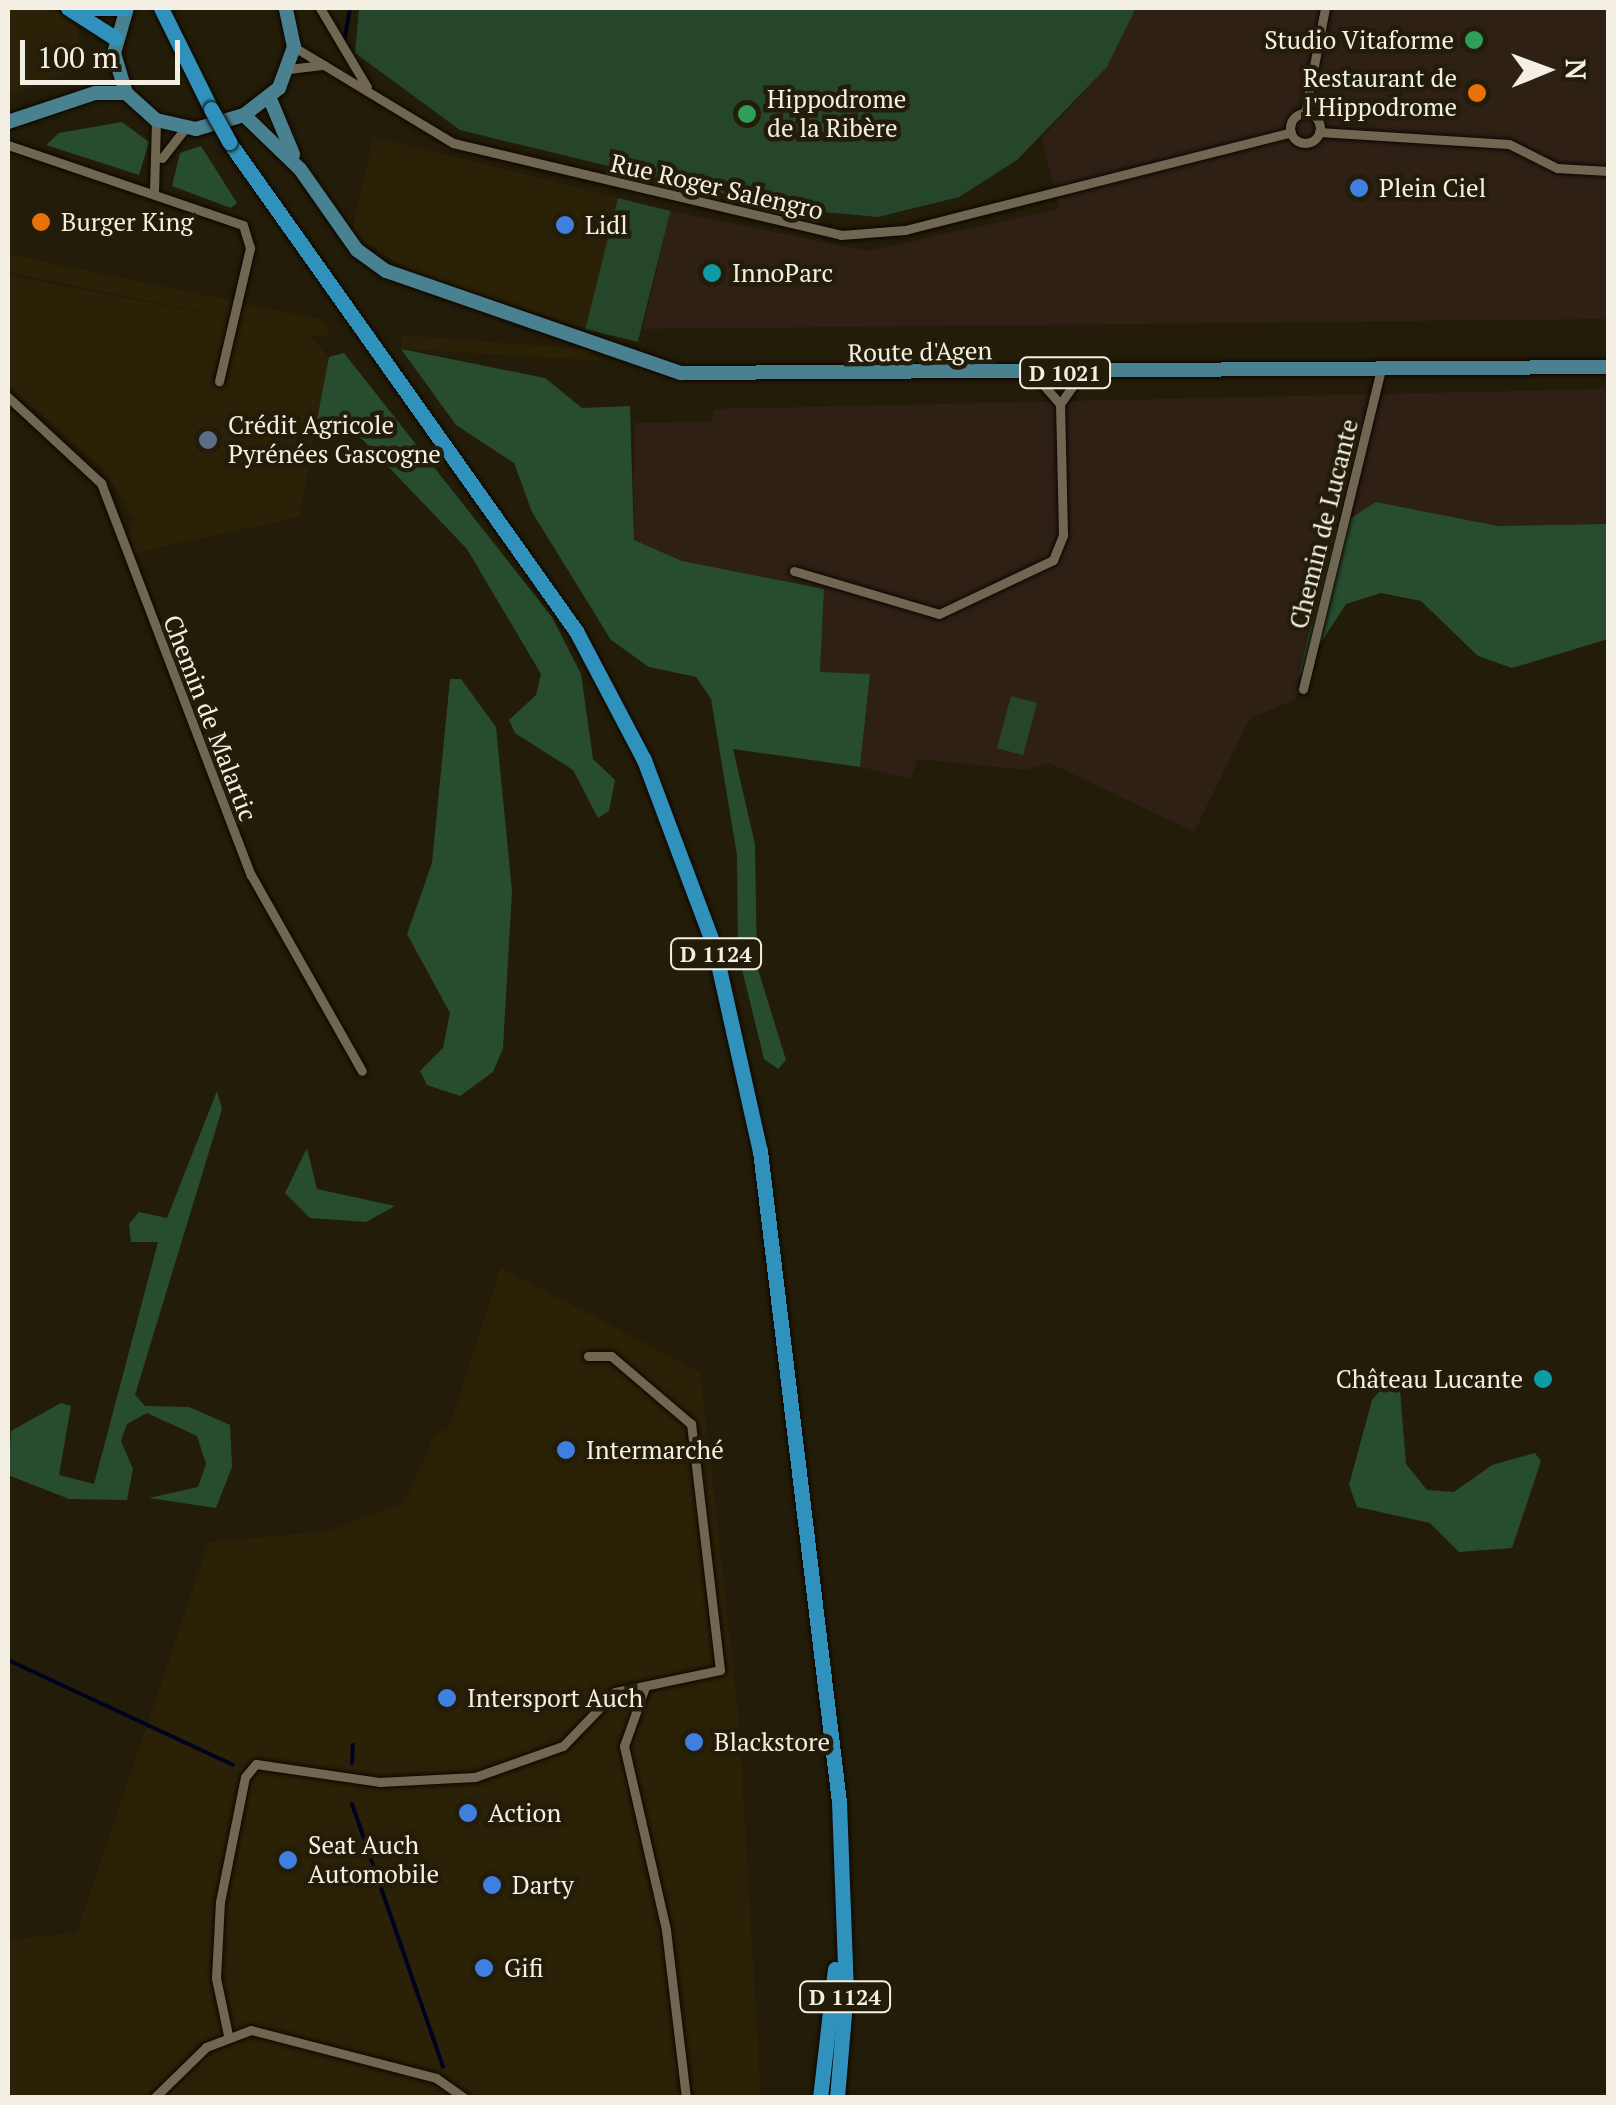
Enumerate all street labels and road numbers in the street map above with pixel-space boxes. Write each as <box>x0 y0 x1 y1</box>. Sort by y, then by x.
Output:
street label: Rue Roger Salengro <box>608 148 826 226</box>
street label: Route d'Agen <box>847 336 993 368</box>
road number: D 1021 <box>1018 356 1112 390</box>
street label: Chemin de Lucante <box>1283 416 1365 632</box>
street label: Chemin de Malartic <box>157 611 263 825</box>
road number: D 1124 <box>668 937 764 971</box>
road number: D 1124 <box>798 1980 892 2014</box>

